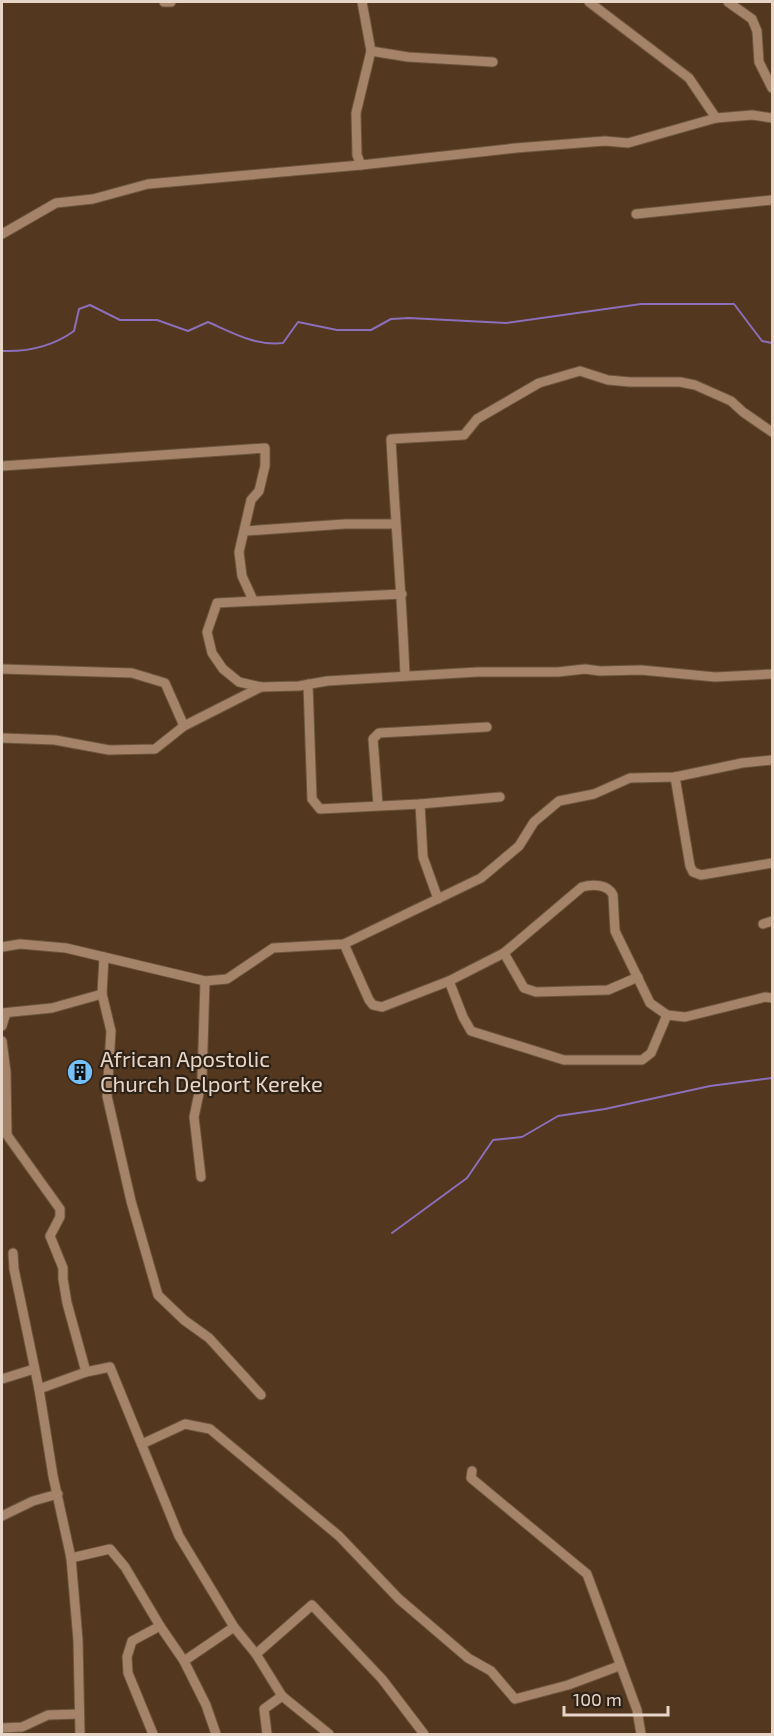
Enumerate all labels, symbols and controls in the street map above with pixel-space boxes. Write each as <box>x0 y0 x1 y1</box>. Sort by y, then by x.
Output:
place label: African Apostolic Church Delport Kereke <box>100 1045 323 1096</box>
building icon: African Apostolic Church Delport Kereke <box>65 1057 95 1087</box>
scale bar <box>564 1679 668 1717</box>
text: 100 m <box>573 1688 622 1710</box>

